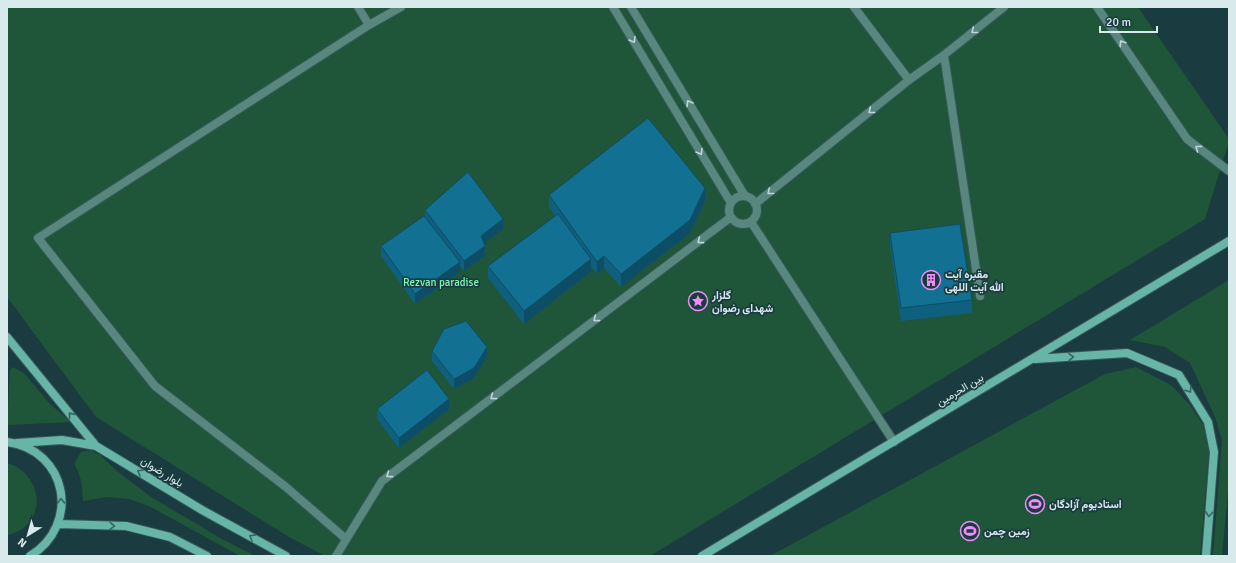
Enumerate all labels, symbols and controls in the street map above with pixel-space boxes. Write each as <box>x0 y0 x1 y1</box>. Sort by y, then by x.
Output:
scale bar <box>1100 8 1157 34</box>
text: 20 m <box>1106 15 1131 30</box>
one-way arrow <box>971 27 978 34</box>
one-way arrow <box>628 36 636 43</box>
one-way arrow <box>1119 40 1127 47</box>
one-way arrow <box>686 100 693 107</box>
one-way arrow <box>868 106 875 113</box>
one-way arrow <box>1195 145 1202 153</box>
one-way arrow <box>695 148 703 155</box>
one-way arrow <box>767 188 774 195</box>
one-way arrow <box>698 236 705 243</box>
place label: مقبره آیت الله آیت اللهی <box>945 268 1004 294</box>
building icon: مقبره آیت الله آیت اللهی <box>920 269 942 291</box>
park label: Rezvan paradise <box>403 276 479 289</box>
place label: گلزار شهدای رضوان <box>711 289 774 315</box>
place icon: گلزار شهدای رضوان <box>687 290 709 312</box>
one-way arrow <box>594 314 601 321</box>
one-way arrow <box>1068 352 1074 361</box>
street label: بین الحرمین <box>934 371 986 409</box>
one-way arrow <box>1184 386 1191 393</box>
one-way arrow <box>490 392 497 399</box>
one-way arrow <box>69 413 76 420</box>
street label: بلوار رضوان <box>138 454 186 490</box>
one-way arrow <box>137 469 144 476</box>
one-way arrow <box>386 471 393 478</box>
sports icon: استادیوم آزادگان <box>1024 493 1046 515</box>
one-way arrow <box>57 498 66 504</box>
place label: استادیوم آزادگان <box>1049 498 1122 512</box>
one-way arrow <box>1205 511 1214 517</box>
north arrow <box>8 515 48 555</box>
sports icon: زمین چمن <box>959 520 981 542</box>
one-way arrow <box>109 521 115 530</box>
place label: زمین چمن <box>984 525 1030 539</box>
one-way arrow <box>249 534 256 542</box>
text: N <box>15 535 29 550</box>

